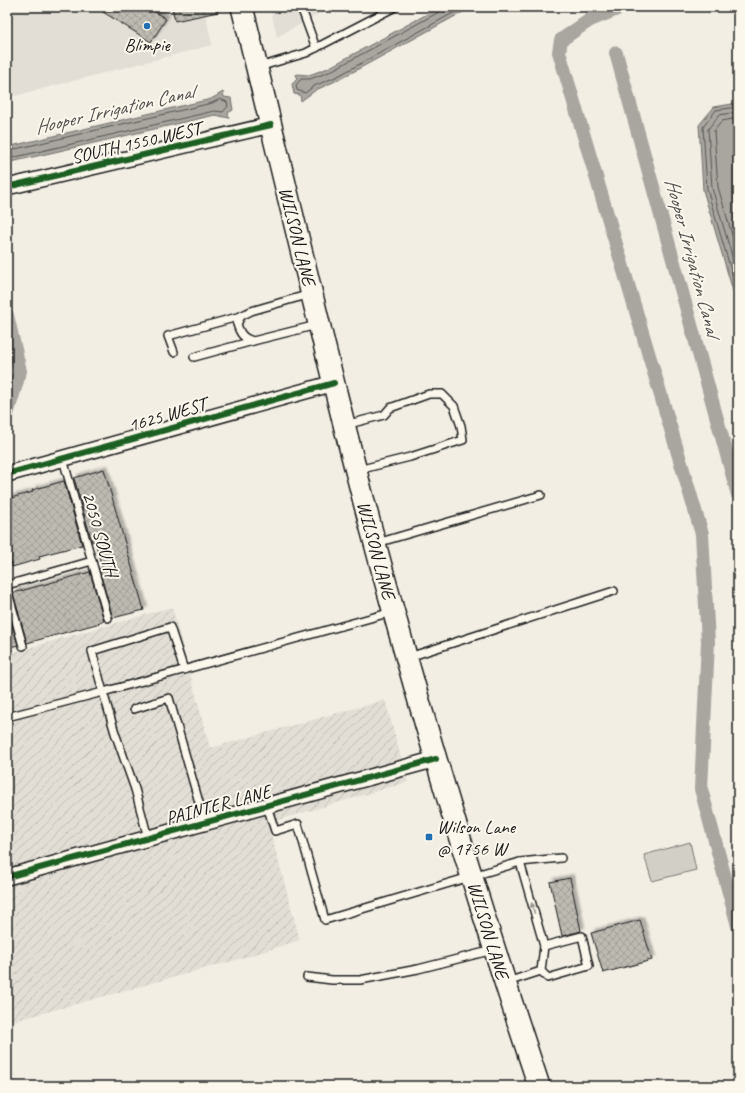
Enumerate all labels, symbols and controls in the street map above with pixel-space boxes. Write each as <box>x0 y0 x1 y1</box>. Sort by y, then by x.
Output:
marker: Blimpie <box>142 21 152 31</box>
place label: Blimpie <box>124 33 172 57</box>
water label: Hooper Irrigation Canal <box>32 78 202 140</box>
street label: SOUTH 1550 WEST <box>69 115 209 170</box>
water label: Hooper Irrigation Canal <box>659 176 727 345</box>
street label: WILSON LANE <box>273 185 322 291</box>
street label: 1625 WEST <box>126 391 214 438</box>
street label: 2050 SOUTH <box>77 489 124 582</box>
street label: WILSON LANE <box>351 499 401 605</box>
street label: PAINTER LANE <box>163 779 276 831</box>
place label: Wilson Lane @ 1756 W <box>437 815 517 861</box>
marker: Wilson Lane @ 1756 W <box>424 832 434 842</box>
street label: WILSON LANE <box>462 879 515 985</box>
one-way arrow <box>530 902 536 914</box>

